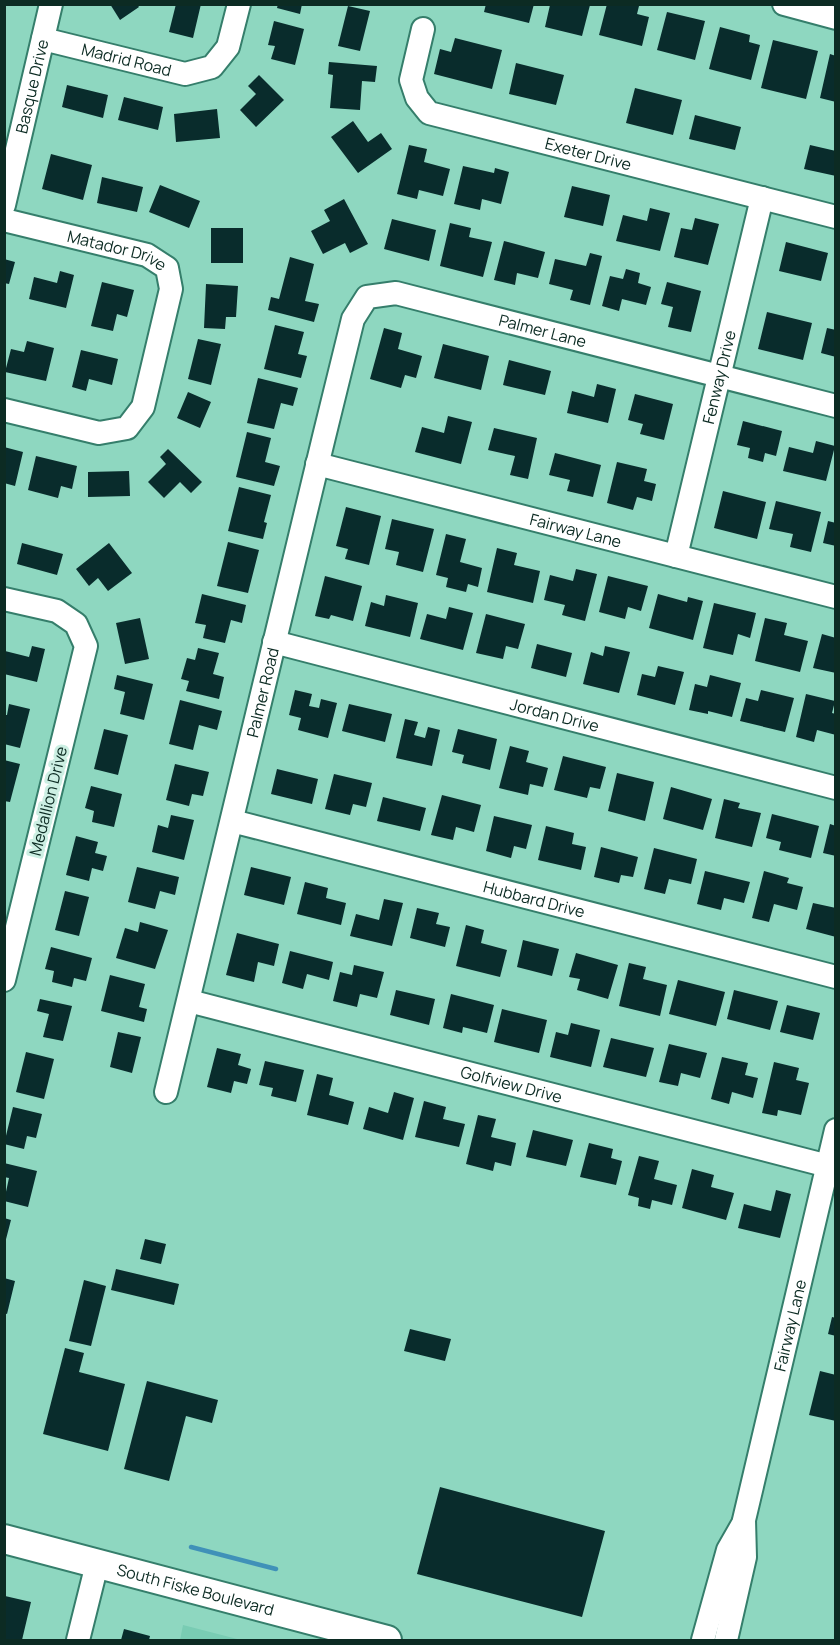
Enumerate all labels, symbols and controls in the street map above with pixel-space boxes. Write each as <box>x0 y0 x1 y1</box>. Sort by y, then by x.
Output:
street label: Basque Drive <box>10 37 53 136</box>
street label: Madrid Road <box>79 38 174 81</box>
street label: Exeter Drive <box>543 132 634 175</box>
street label: Matador Drive <box>65 225 171 276</box>
street label: Palmer Lane <box>496 309 589 352</box>
street label: Fenway Drive <box>697 328 741 426</box>
street label: Fairway Lane <box>527 508 624 553</box>
street label: Palmer Road <box>241 645 284 740</box>
street label: Jordan Drive <box>508 693 602 737</box>
street label: Medallion Drive <box>24 744 72 858</box>
street label: Hubbard Drive <box>481 875 587 923</box>
street label: Golfview Drive <box>458 1061 565 1108</box>
street label: Fairway Lane <box>768 1277 811 1374</box>
street label: South Fiske Boulevard <box>114 1558 276 1621</box>

